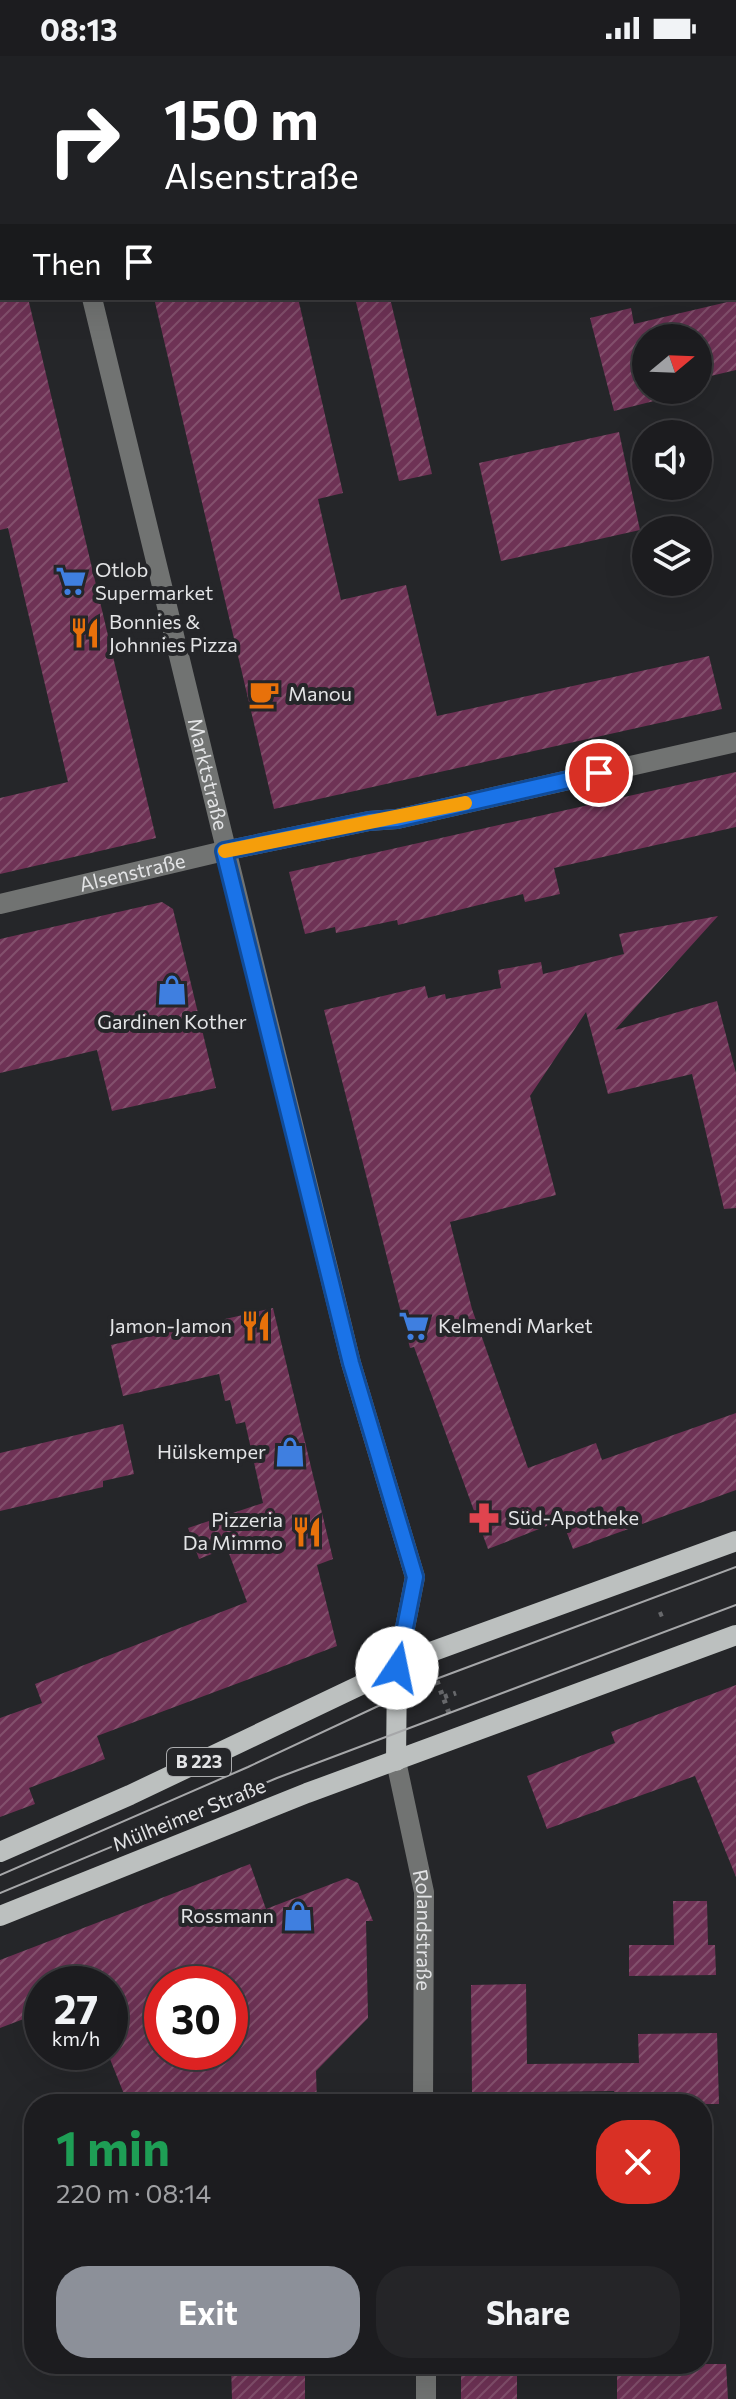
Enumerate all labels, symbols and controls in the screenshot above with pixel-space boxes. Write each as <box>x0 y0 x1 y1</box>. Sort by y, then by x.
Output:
text: 08:13 <box>40 10 117 47</box>
text: 150 m <box>164 83 319 152</box>
icon: right <box>32 88 136 192</box>
text: Alsenstraße <box>164 152 359 196</box>
icon: arrive <box>117 240 161 284</box>
text: Then <box>32 244 101 281</box>
north arrow <box>632 324 712 404</box>
map controls <box>632 324 712 596</box>
button: sound <box>632 420 712 500</box>
button: layers <box>632 516 712 596</box>
place label: Otlob Supermarket <box>95 557 213 604</box>
supermarket icon: Otlob Supermarket <box>54 564 88 598</box>
place label: Bonnies & Johnnies Pizza <box>109 609 238 656</box>
restaurant icon: Bonnies & Johnnies Pizza <box>68 616 102 650</box>
cafe icon: Manou <box>247 677 281 711</box>
place label: Manou <box>288 681 352 705</box>
street label: Marktstraße <box>184 715 234 832</box>
pin <box>565 739 633 807</box>
icon: arrive <box>577 751 621 795</box>
street label: Alsenstraße <box>77 848 188 896</box>
shop icon: Gardinen Kother <box>155 973 189 1007</box>
place label: Gardinen Kother <box>97 1009 247 1033</box>
restaurant icon: Jamon-Jamon <box>239 1309 273 1343</box>
supermarket icon: Kelmendi Market <box>397 1309 431 1343</box>
place label: Jamon-Jamon <box>109 1313 232 1337</box>
place label: Kelmendi Market <box>438 1313 593 1337</box>
shop icon: Hülskemper <box>273 1435 307 1469</box>
place label: Hülskemper <box>157 1439 266 1463</box>
pharmacy icon: Süd-Apotheke <box>467 1501 501 1535</box>
place label: Süd-Apotheke <box>508 1505 639 1529</box>
place label: Pizzeria Da Mimmo <box>183 1507 283 1554</box>
restaurant icon: Pizzeria Da Mimmo <box>290 1515 324 1549</box>
position arrow <box>355 1626 439 1710</box>
road number: B 223 <box>167 1748 231 1776</box>
street label: Mülheimer Straße <box>109 1772 269 1856</box>
street label: Rolandstraße <box>408 1867 437 1991</box>
shop icon: Rossmann <box>281 1899 315 1933</box>
place label: Rossmann <box>181 1903 274 1927</box>
speed limit sign: 30 <box>144 1966 248 2070</box>
text: 27 <box>54 1983 98 2032</box>
text: km/h <box>52 2026 100 2050</box>
text: 1 min <box>56 2117 170 2176</box>
button: close <box>596 2120 680 2204</box>
text: 220 m · 08:14 <box>56 2177 211 2208</box>
button: Exit <box>56 2266 360 2358</box>
button: Share <box>376 2266 680 2358</box>

